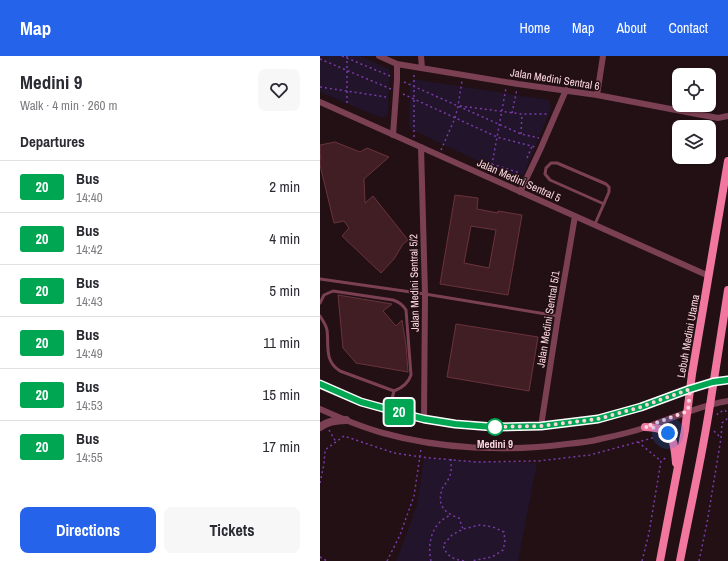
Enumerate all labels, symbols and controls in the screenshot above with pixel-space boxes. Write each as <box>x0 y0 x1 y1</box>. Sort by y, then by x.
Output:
text: Map <box>20 15 51 41</box>
text: Home <box>519 19 550 37</box>
text: Map <box>572 19 594 37</box>
text: About <box>616 19 646 37</box>
text: Contact <box>668 19 708 37</box>
street label: Jalan Medini Sentral 6 <box>509 65 601 93</box>
map controls <box>672 68 716 164</box>
button: locate <box>672 68 716 112</box>
text: Medini 9 <box>20 69 82 95</box>
button: heart <box>258 69 300 111</box>
text: Walk · 4 min · 260 m <box>20 97 117 114</box>
button: layers <box>672 120 716 164</box>
text: Departures <box>20 131 85 152</box>
street label: Jalan Medini Sentral 5 <box>475 155 563 205</box>
text: Bus <box>76 168 99 189</box>
text: 2 min <box>269 176 300 197</box>
text: 20 <box>36 178 48 196</box>
text: 14:40 <box>76 189 103 206</box>
text: Bus <box>76 220 99 241</box>
text: 4 min <box>269 228 300 249</box>
text: 20 <box>36 230 48 248</box>
street label: Jalan Medini Sentral 5/2 <box>406 234 422 332</box>
text: 14:42 <box>76 241 103 258</box>
street label: Jalan Medini Sentral 5/1 <box>533 270 563 368</box>
text: Bus <box>76 272 99 293</box>
text: 5 min <box>269 280 300 301</box>
text: 20 <box>36 282 48 300</box>
text: 14:43 <box>76 293 103 310</box>
street label: Lebuh Medini Utama <box>674 293 702 379</box>
text: Bus <box>76 324 99 345</box>
text: 11 min <box>263 332 300 353</box>
text: 20 <box>36 334 48 352</box>
text: 14:49 <box>76 345 103 362</box>
text: Bus <box>76 376 99 397</box>
text: 15 min <box>262 384 300 405</box>
text: 20 <box>36 386 48 404</box>
text: 14:53 <box>76 397 103 414</box>
line badge: 20 <box>381 399 417 425</box>
text: 20 <box>393 403 405 421</box>
marker: Medini 9 <box>486 418 504 436</box>
your location <box>658 423 678 443</box>
text: Bus <box>76 428 99 449</box>
text: 17 min <box>262 436 300 457</box>
place label: Medini 9 <box>477 437 513 451</box>
text: 20 <box>36 438 48 456</box>
text: 14:55 <box>76 449 103 466</box>
button: Directions <box>20 507 156 553</box>
button: Tickets <box>164 507 300 553</box>

